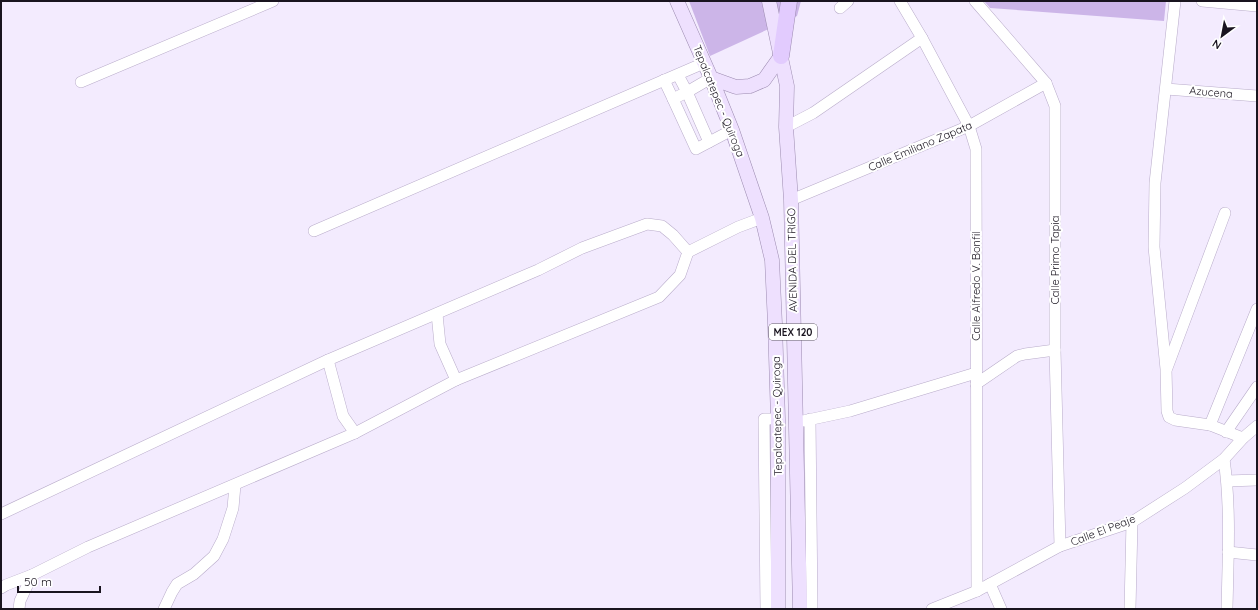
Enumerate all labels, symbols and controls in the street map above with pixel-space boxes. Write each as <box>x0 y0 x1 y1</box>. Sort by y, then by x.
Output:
north arrow <box>1202 16 1242 56</box>
text: N <box>1210 36 1224 53</box>
street label: Tepalcatepec - Quiroga <box>690 43 748 159</box>
street label: Azucena <box>1189 83 1233 101</box>
street label: Calle Emiliano Zapata <box>866 118 974 174</box>
street label: AVENIDA DEL TRIGO <box>784 208 800 312</box>
street label: Calle Primo Tapia <box>1048 216 1062 304</box>
street label: Calle Alfredo V. Bonfil <box>969 231 983 341</box>
road number: MEX 120 <box>769 324 817 340</box>
street label: Tepalcatepec - Quiroga <box>769 356 785 476</box>
street label: Calle El Peaje <box>1069 511 1137 549</box>
scale bar <box>18 568 100 594</box>
text: 50 m <box>24 574 52 589</box>

